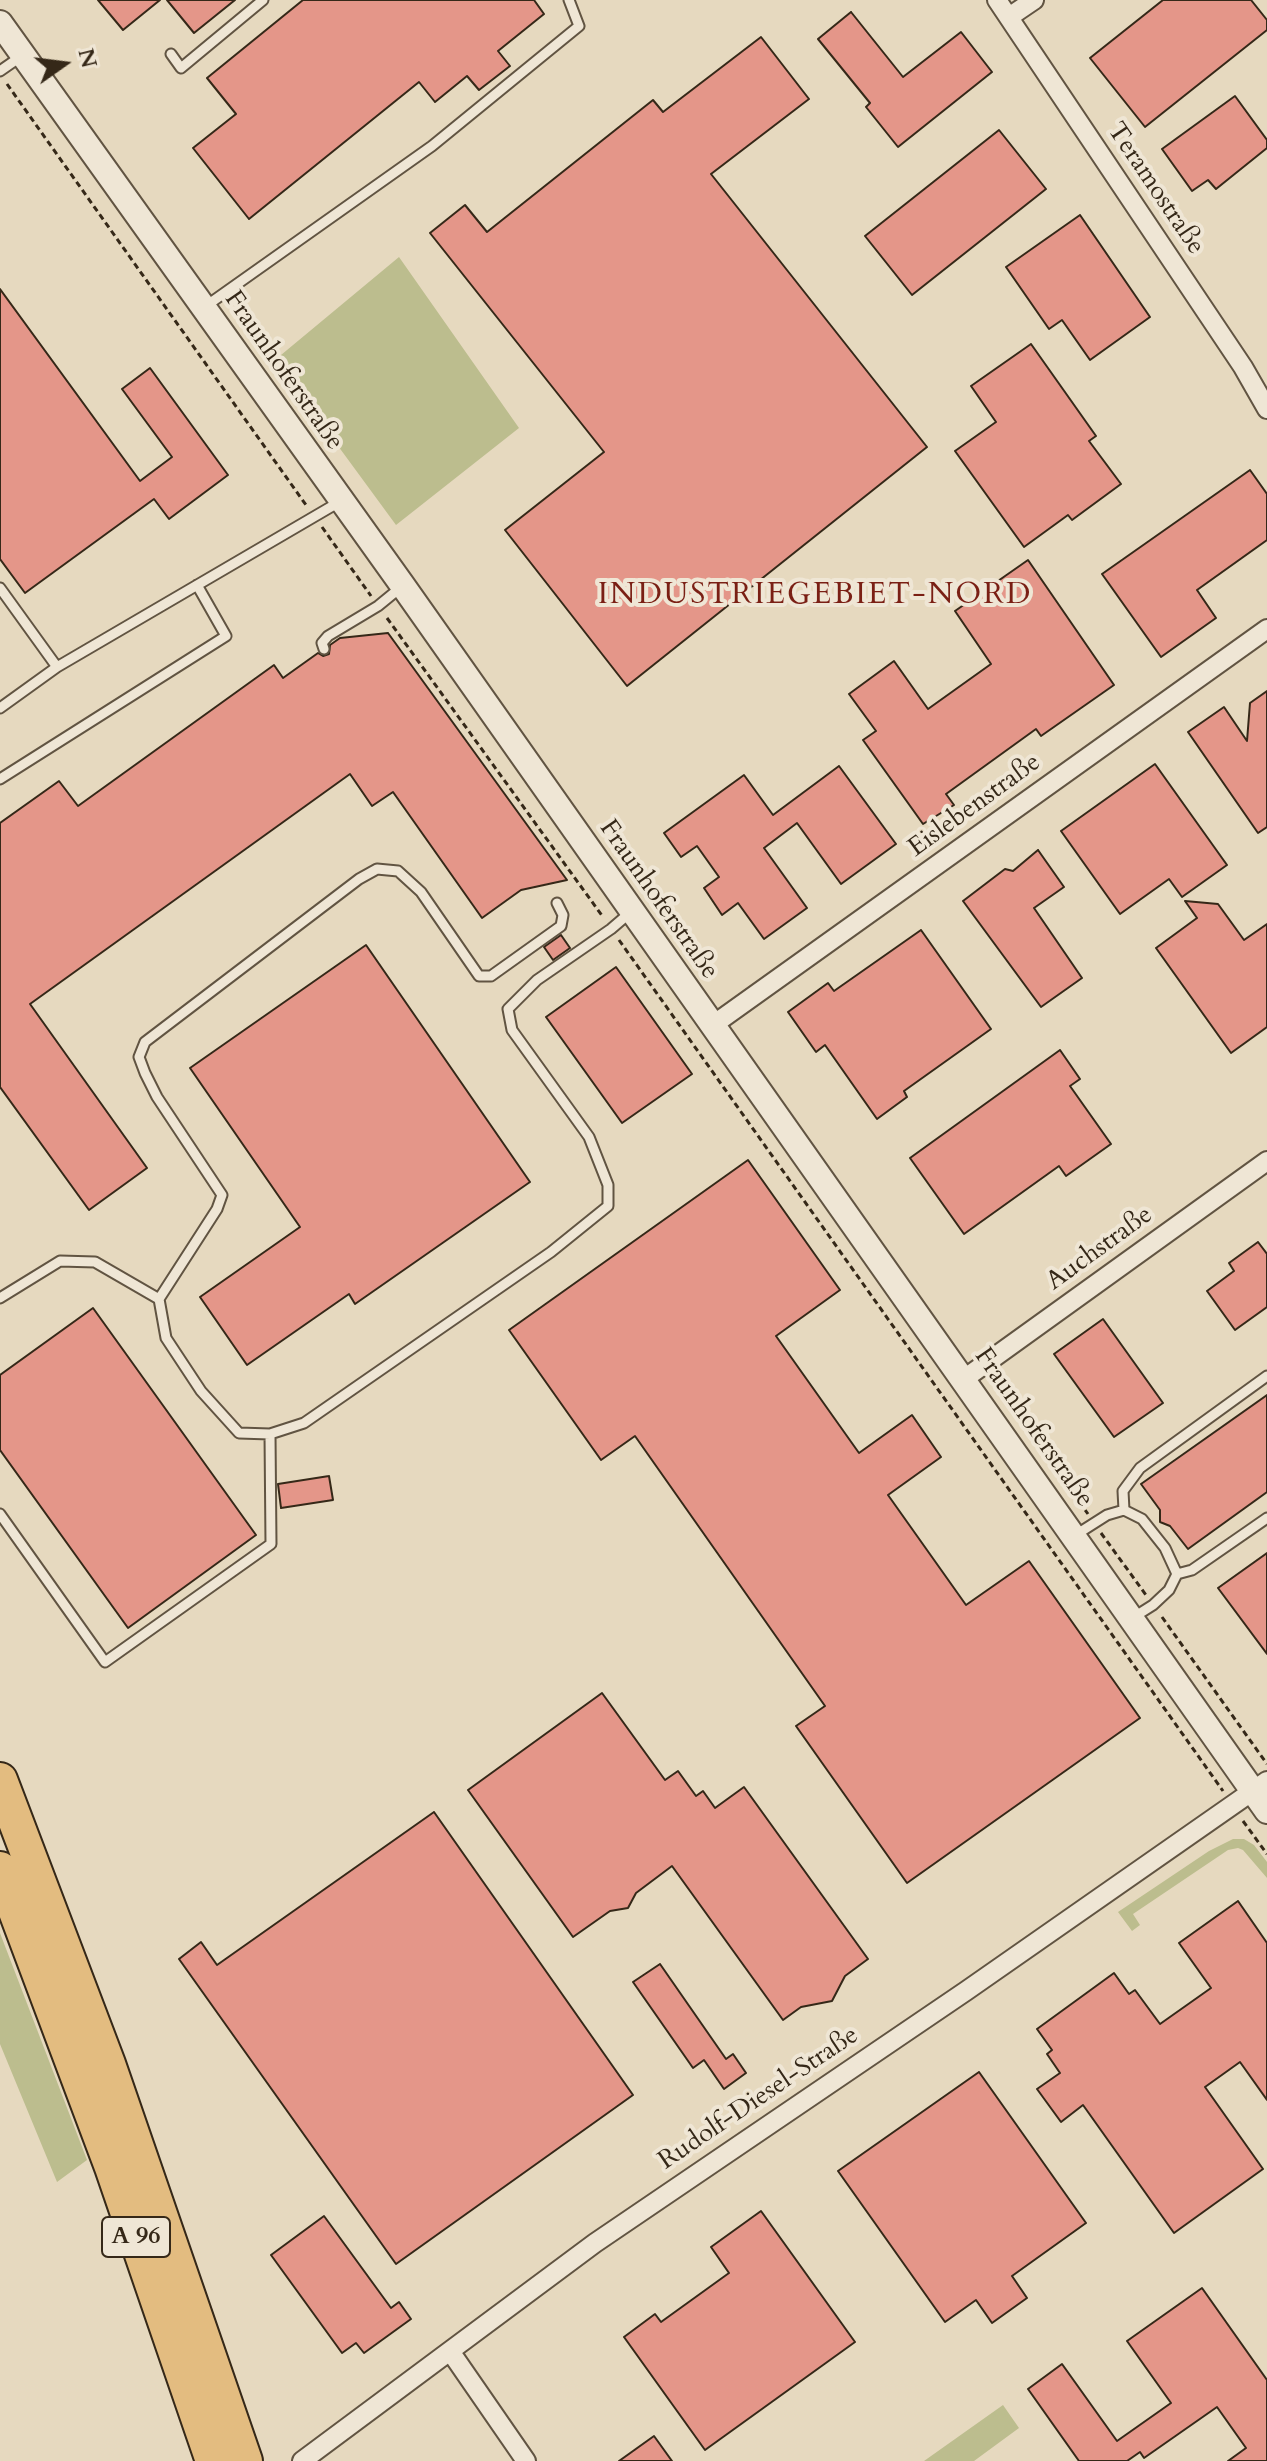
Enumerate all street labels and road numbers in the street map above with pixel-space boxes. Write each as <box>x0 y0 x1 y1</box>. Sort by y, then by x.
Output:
street label: Teramostraße <box>1099 117 1211 261</box>
street label: Fraunhoferstraße <box>217 285 349 457</box>
street label: Eislebenstraße <box>903 748 1047 864</box>
street label: Fraunhoferstraße <box>592 814 724 986</box>
street label: Auchstraße <box>1041 1200 1159 1298</box>
street label: Fraunhoferstraße <box>967 1342 1099 1514</box>
street label: Rudolf-Diesel-Straße <box>653 2020 865 2178</box>
road number: A 96 <box>102 2217 170 2257</box>

